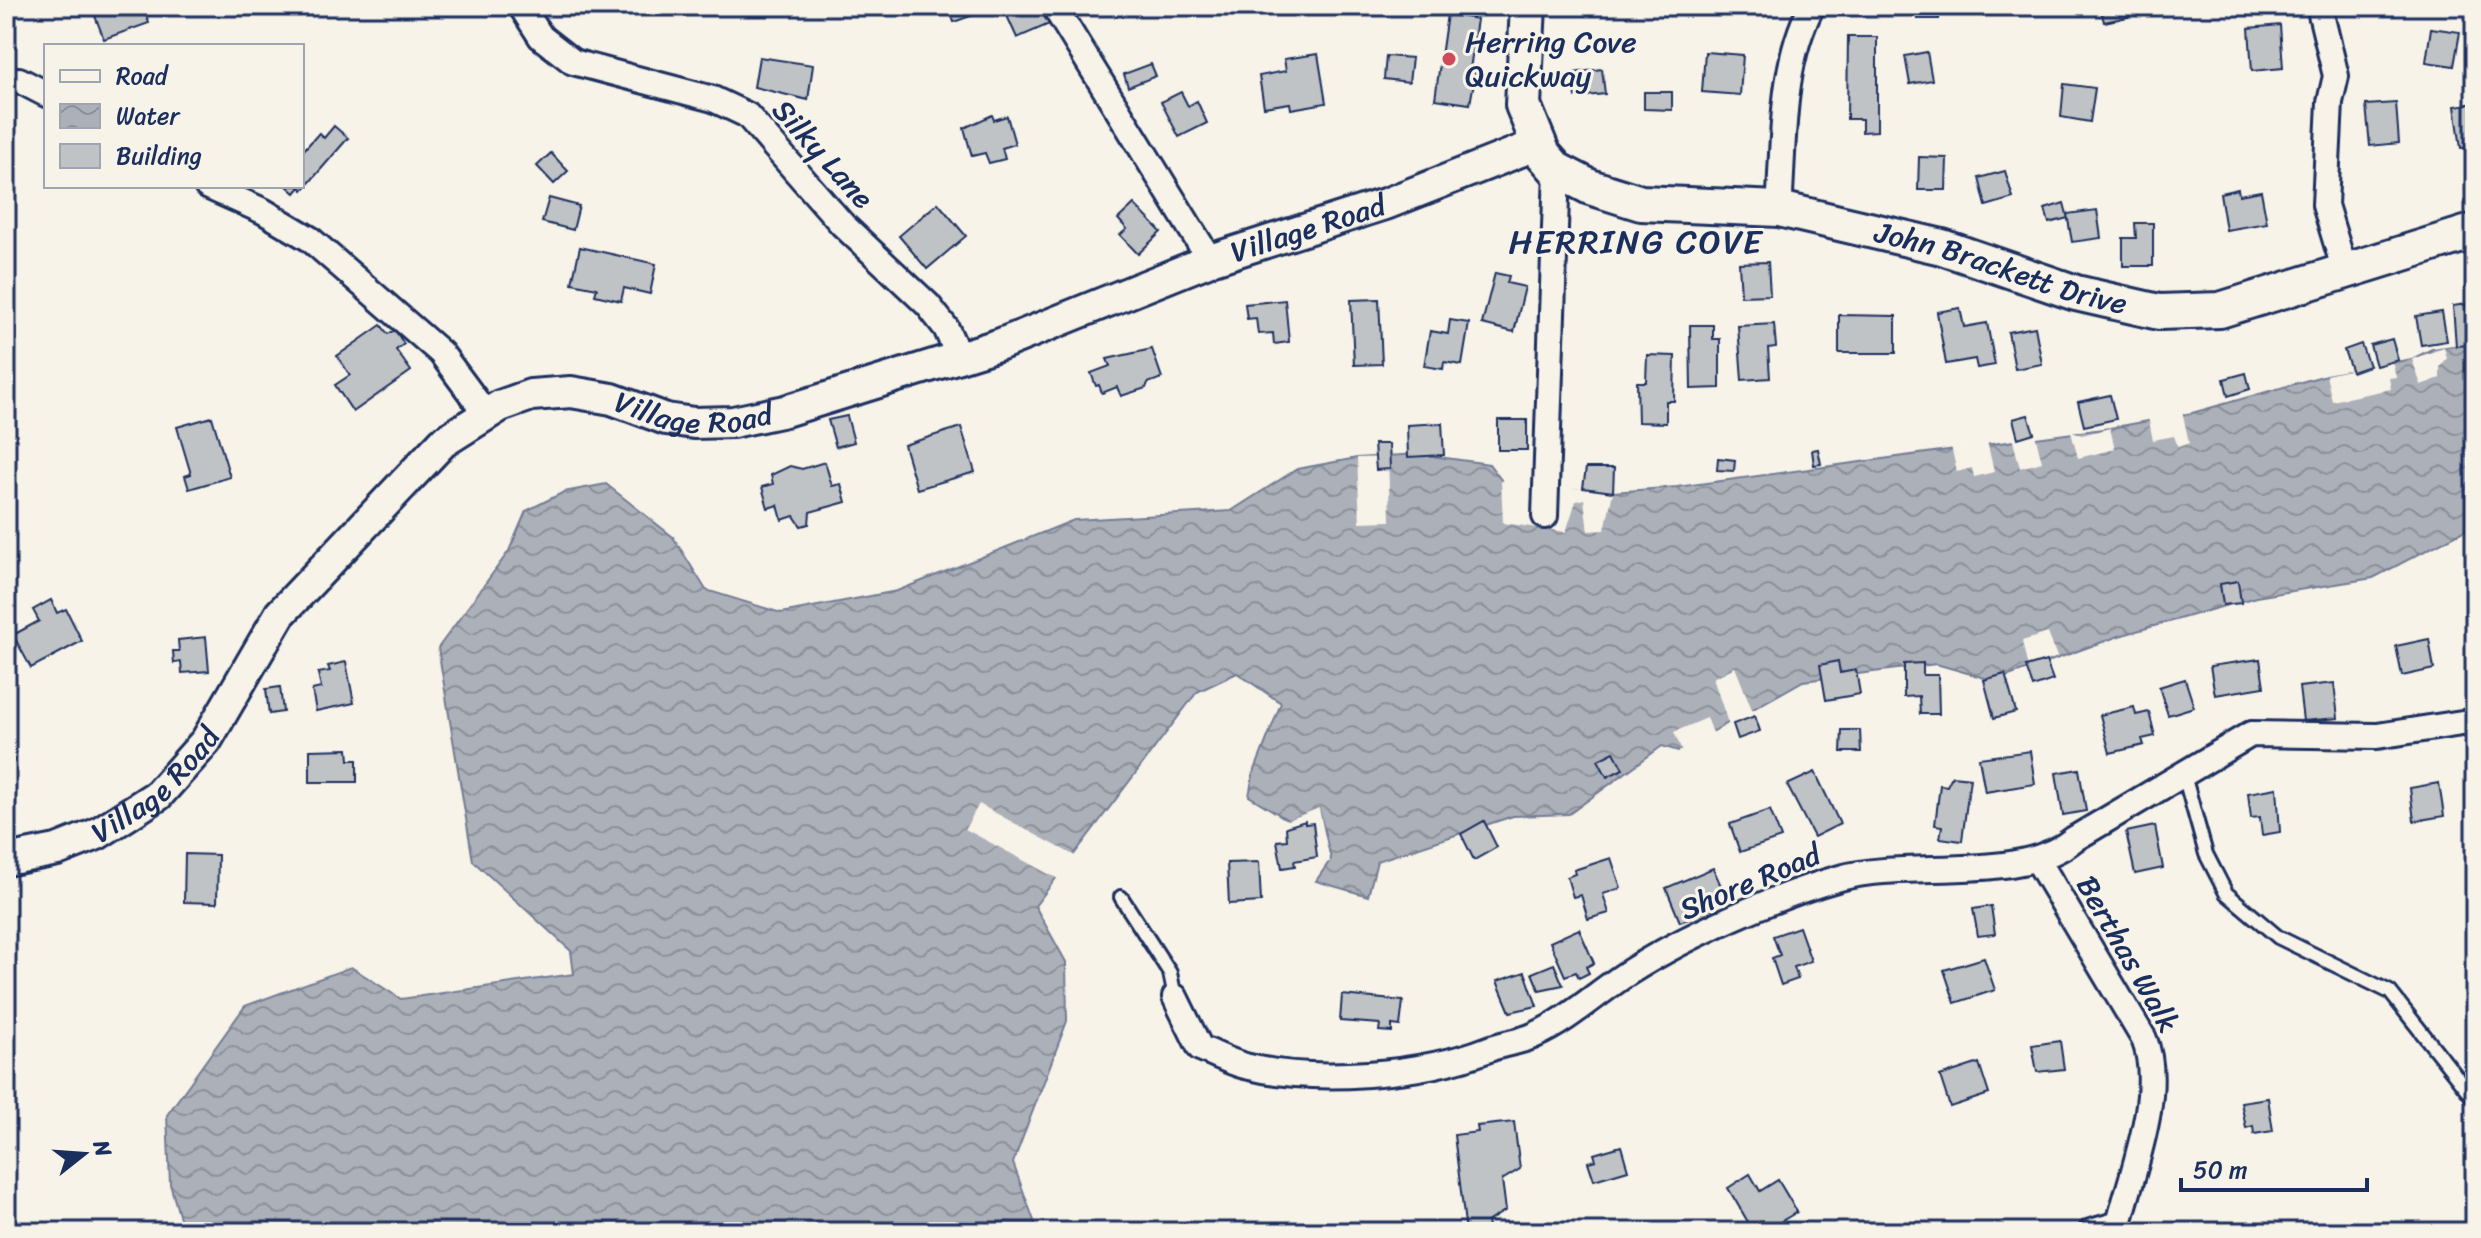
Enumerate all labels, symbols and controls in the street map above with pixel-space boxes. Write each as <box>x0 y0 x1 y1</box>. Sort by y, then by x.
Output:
place label: Herring Cove Quickway <box>1465 15 1637 103</box>
legend <box>44 44 304 188</box>
marker: Herring Cove Quickway <box>1440 50 1458 68</box>
text: Road <box>116 55 170 97</box>
street label: Silky Lane <box>758 86 888 222</box>
text: Water <box>116 95 181 137</box>
text: Building <box>116 135 202 177</box>
street label: Village Road <box>1224 178 1395 279</box>
street label: John Brackett Drive <box>1869 205 2132 331</box>
district label: HERRING COVE <box>1508 212 1764 272</box>
street label: Village Road <box>607 375 779 451</box>
street label: Village Road <box>80 715 237 858</box>
street label: Shore Road <box>1671 827 1831 936</box>
street label: Berthas Walk <box>2061 865 2195 1043</box>
north arrow <box>44 1114 124 1194</box>
text: N <box>81 1134 124 1162</box>
scale bar <box>2181 1142 2367 1192</box>
text: 50 m <box>2193 1149 2248 1191</box>

